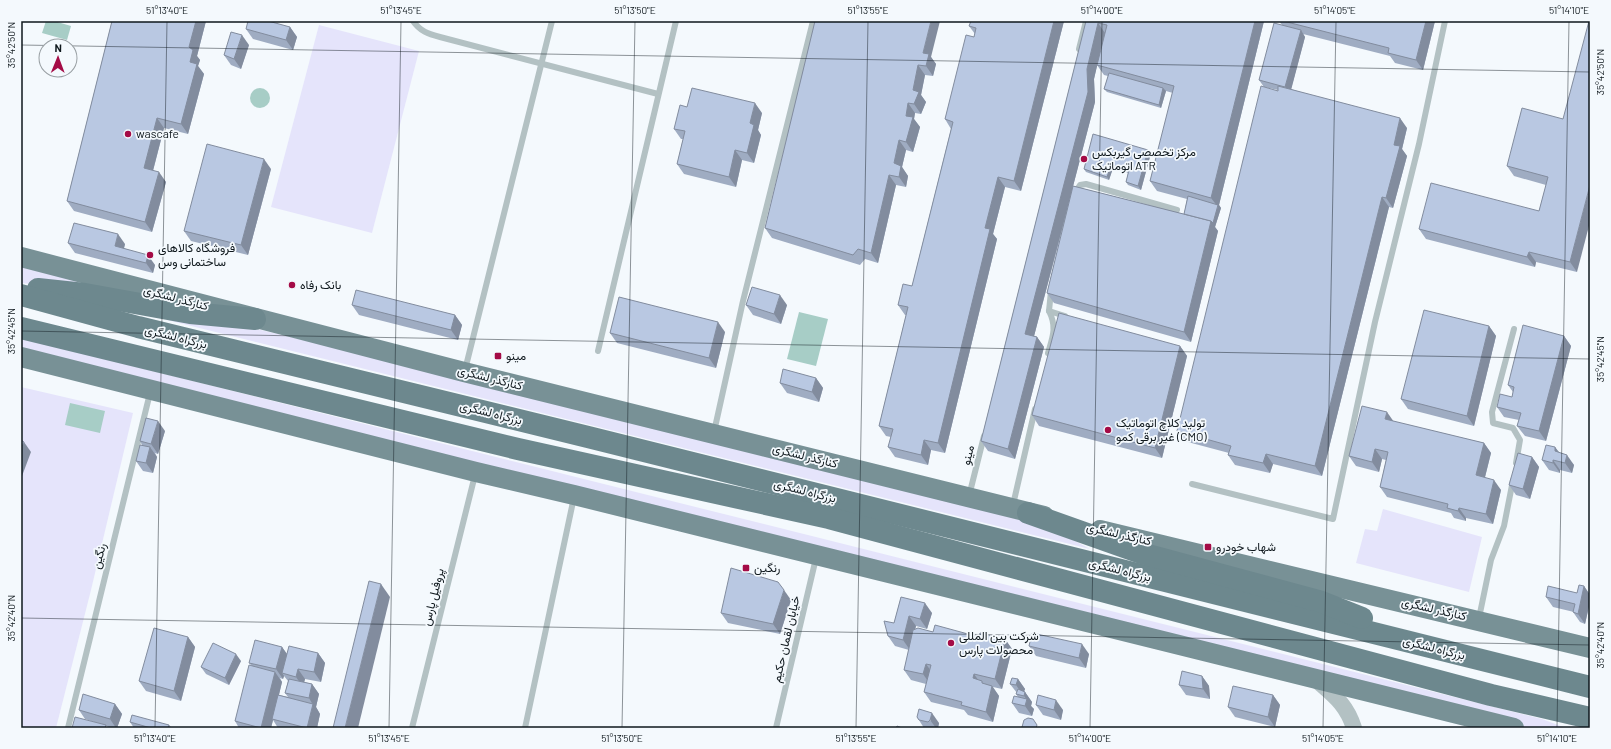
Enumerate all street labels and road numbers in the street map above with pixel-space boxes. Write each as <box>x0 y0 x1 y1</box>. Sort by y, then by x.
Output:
street label: کنارگذر لشگری <box>142 282 210 314</box>
street label: بزرگراه لشگری <box>143 322 209 352</box>
street label: کنارگذر لشگری <box>456 362 524 394</box>
street label: بزرگراه لشگری <box>458 398 524 428</box>
street label: کنارگذر لشگری <box>771 440 839 472</box>
street label: مینو <box>958 443 978 467</box>
street label: بزرگراه لشگری <box>772 476 838 506</box>
street label: کنارگذر لشگری <box>1085 519 1153 549</box>
street label: رنگین <box>88 541 110 571</box>
street label: بزرگراه لشگری <box>1087 555 1153 585</box>
street label: پروفیل پارس <box>418 567 448 627</box>
street label: خیابان لقمان حکیم <box>768 594 804 684</box>
street label: کنارگذر لشگری <box>1400 594 1468 624</box>
street label: بزرگراه لشگری <box>1401 633 1467 663</box>

